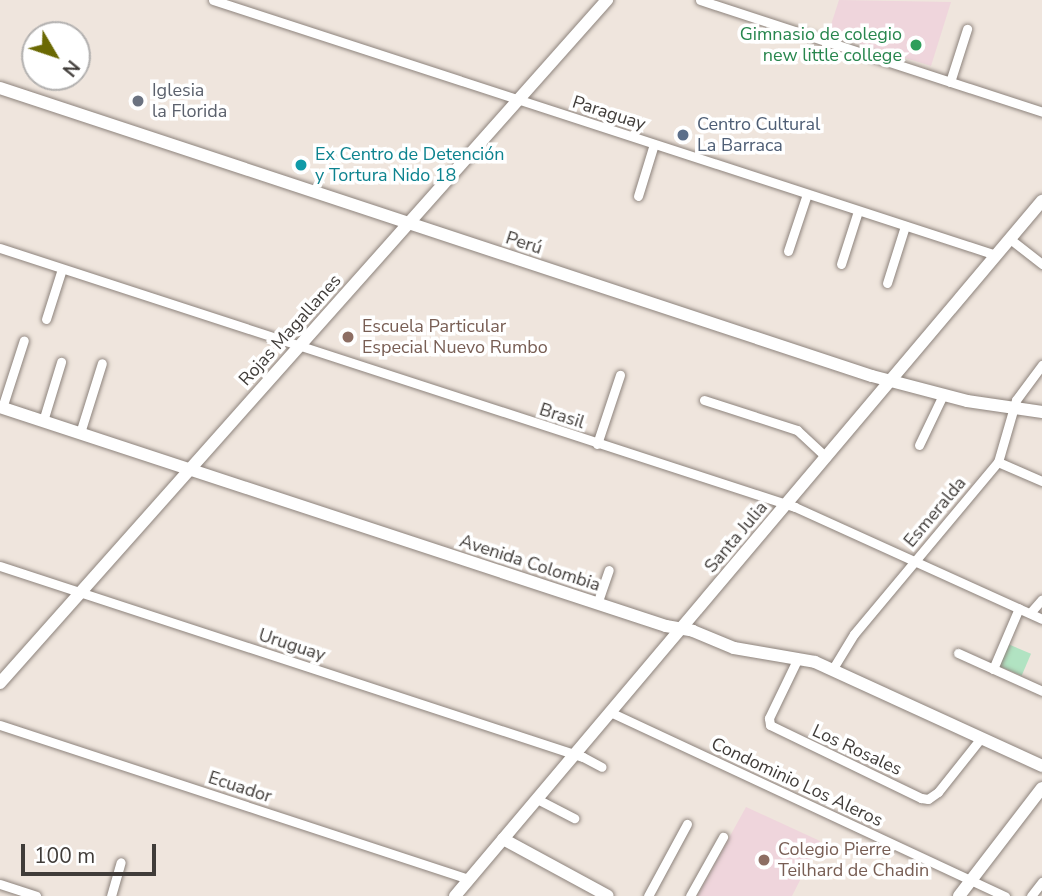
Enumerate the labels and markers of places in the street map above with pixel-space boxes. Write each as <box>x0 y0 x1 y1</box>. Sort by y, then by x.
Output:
place label: Gimnasio de colegio new little college <box>740 24 902 66</box>
marker: Gimnasio de colegio new little college <box>908 37 924 53</box>
place label: Iglesia la Florida <box>152 80 227 122</box>
marker: Iglesia la Florida <box>130 93 146 109</box>
place label: Centro Cultural La Barraca <box>697 114 820 156</box>
marker: Centro Cultural La Barraca <box>675 127 691 143</box>
place label: Ex Centro de Detención y Tortura Nido 18 <box>315 144 504 186</box>
marker: Ex Centro de Detención y Tortura Nido 18 <box>293 157 309 173</box>
place label: Escuela Particular Especial Nuevo Rumbo <box>362 316 548 358</box>
marker: Escuela Particular Especial Nuevo Rumbo <box>340 329 356 345</box>
place label: Colegio Pierre Teilhard de Chadin <box>778 839 929 882</box>
marker: Colegio Pierre Teilhard de Chadin <box>756 852 772 868</box>

